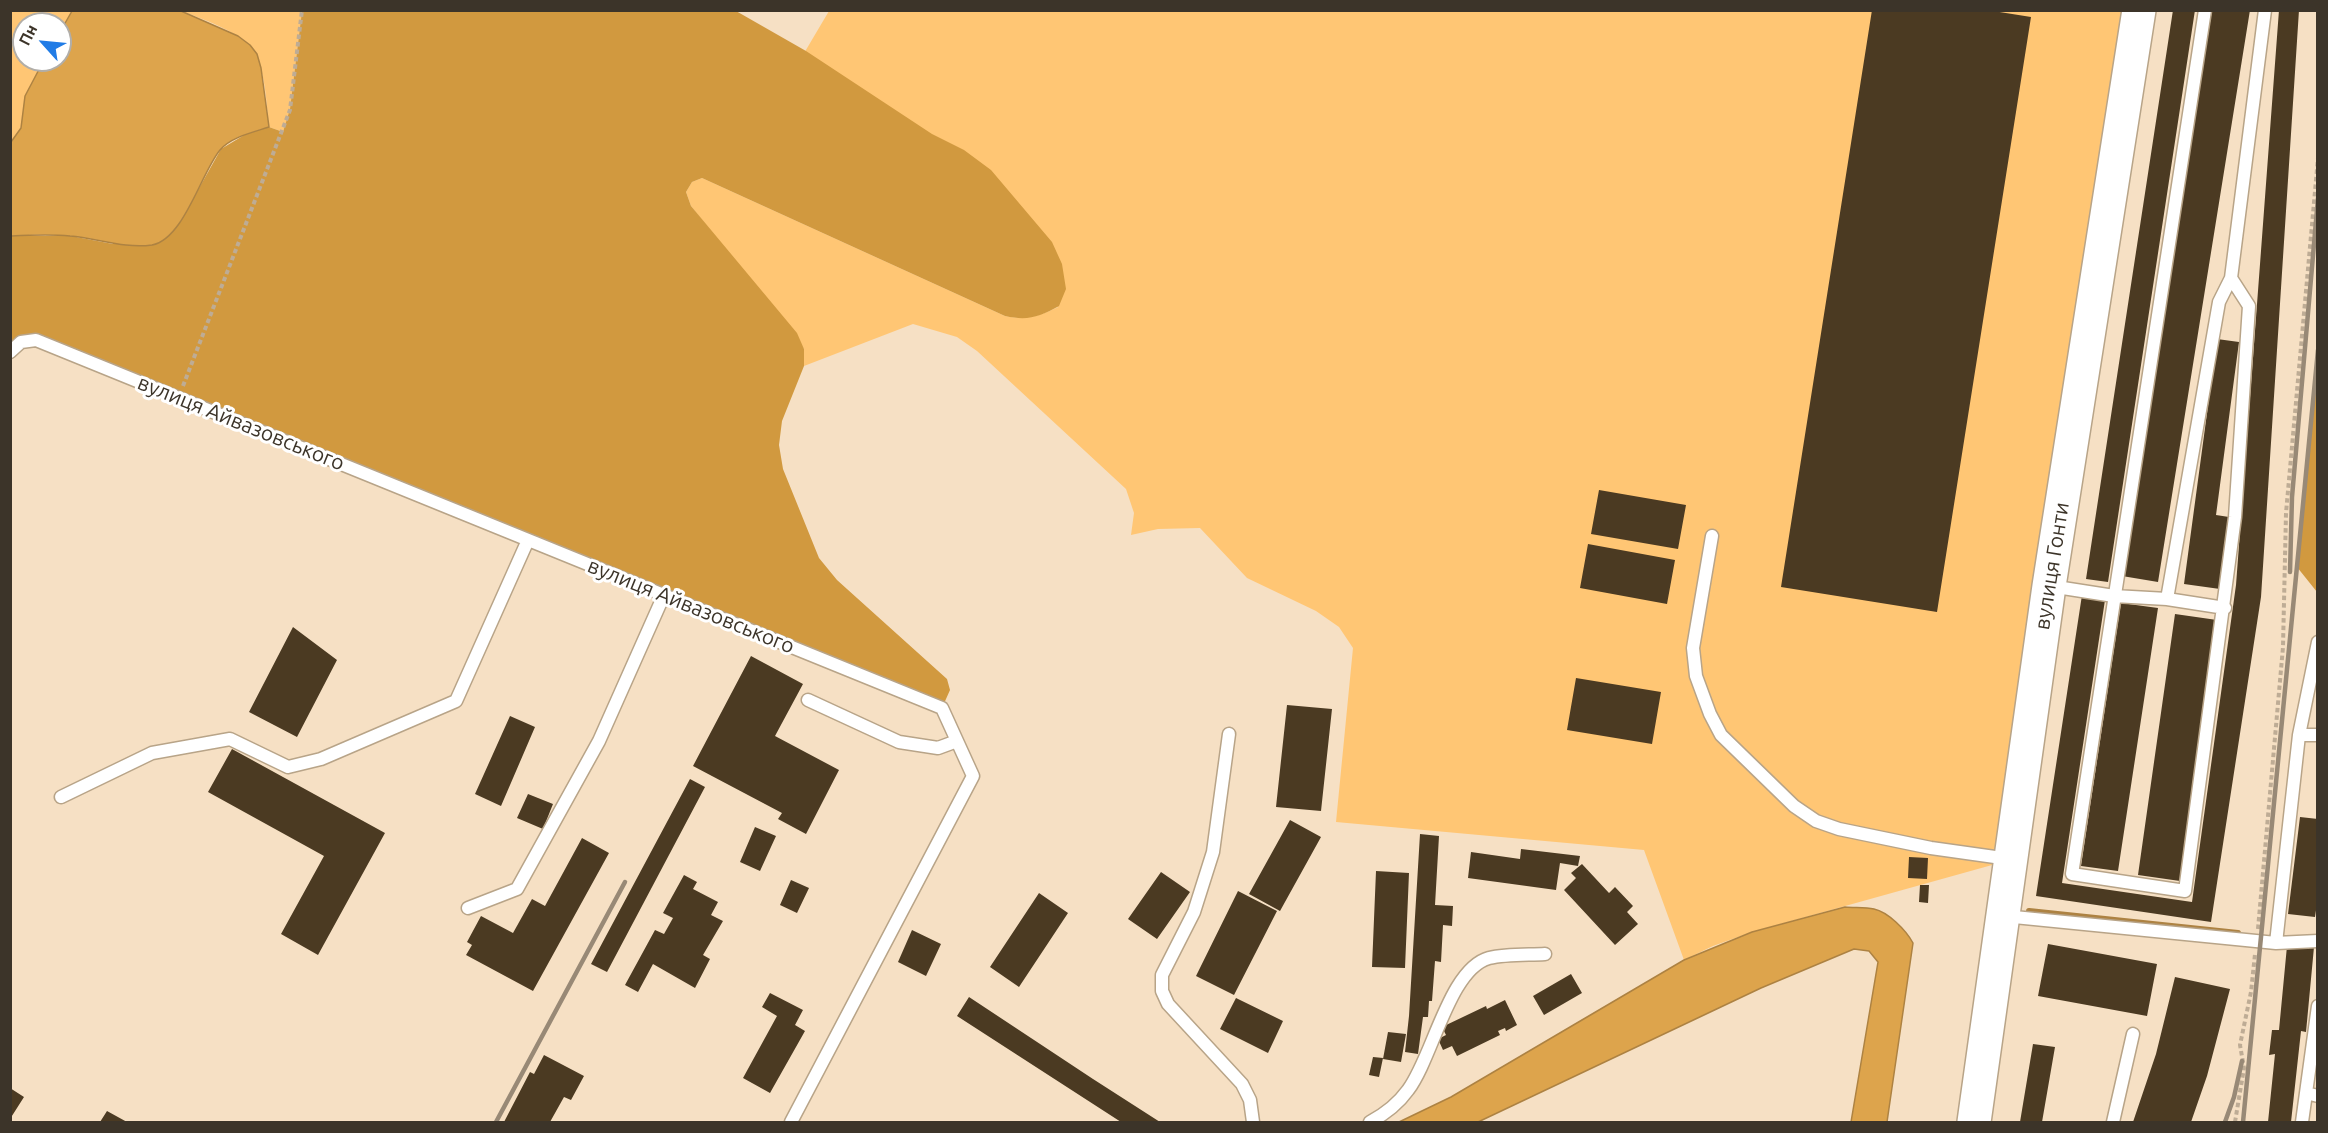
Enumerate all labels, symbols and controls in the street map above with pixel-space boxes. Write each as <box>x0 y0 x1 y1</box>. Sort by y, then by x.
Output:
north arrow <box>12 12 72 72</box>
text: Пн <box>15 21 41 48</box>
street label: вулиця Айвазовського <box>134 370 348 476</box>
street label: вулиця Гонти <box>2029 500 2075 632</box>
street label: вулиця Айвазовського <box>584 553 798 659</box>

